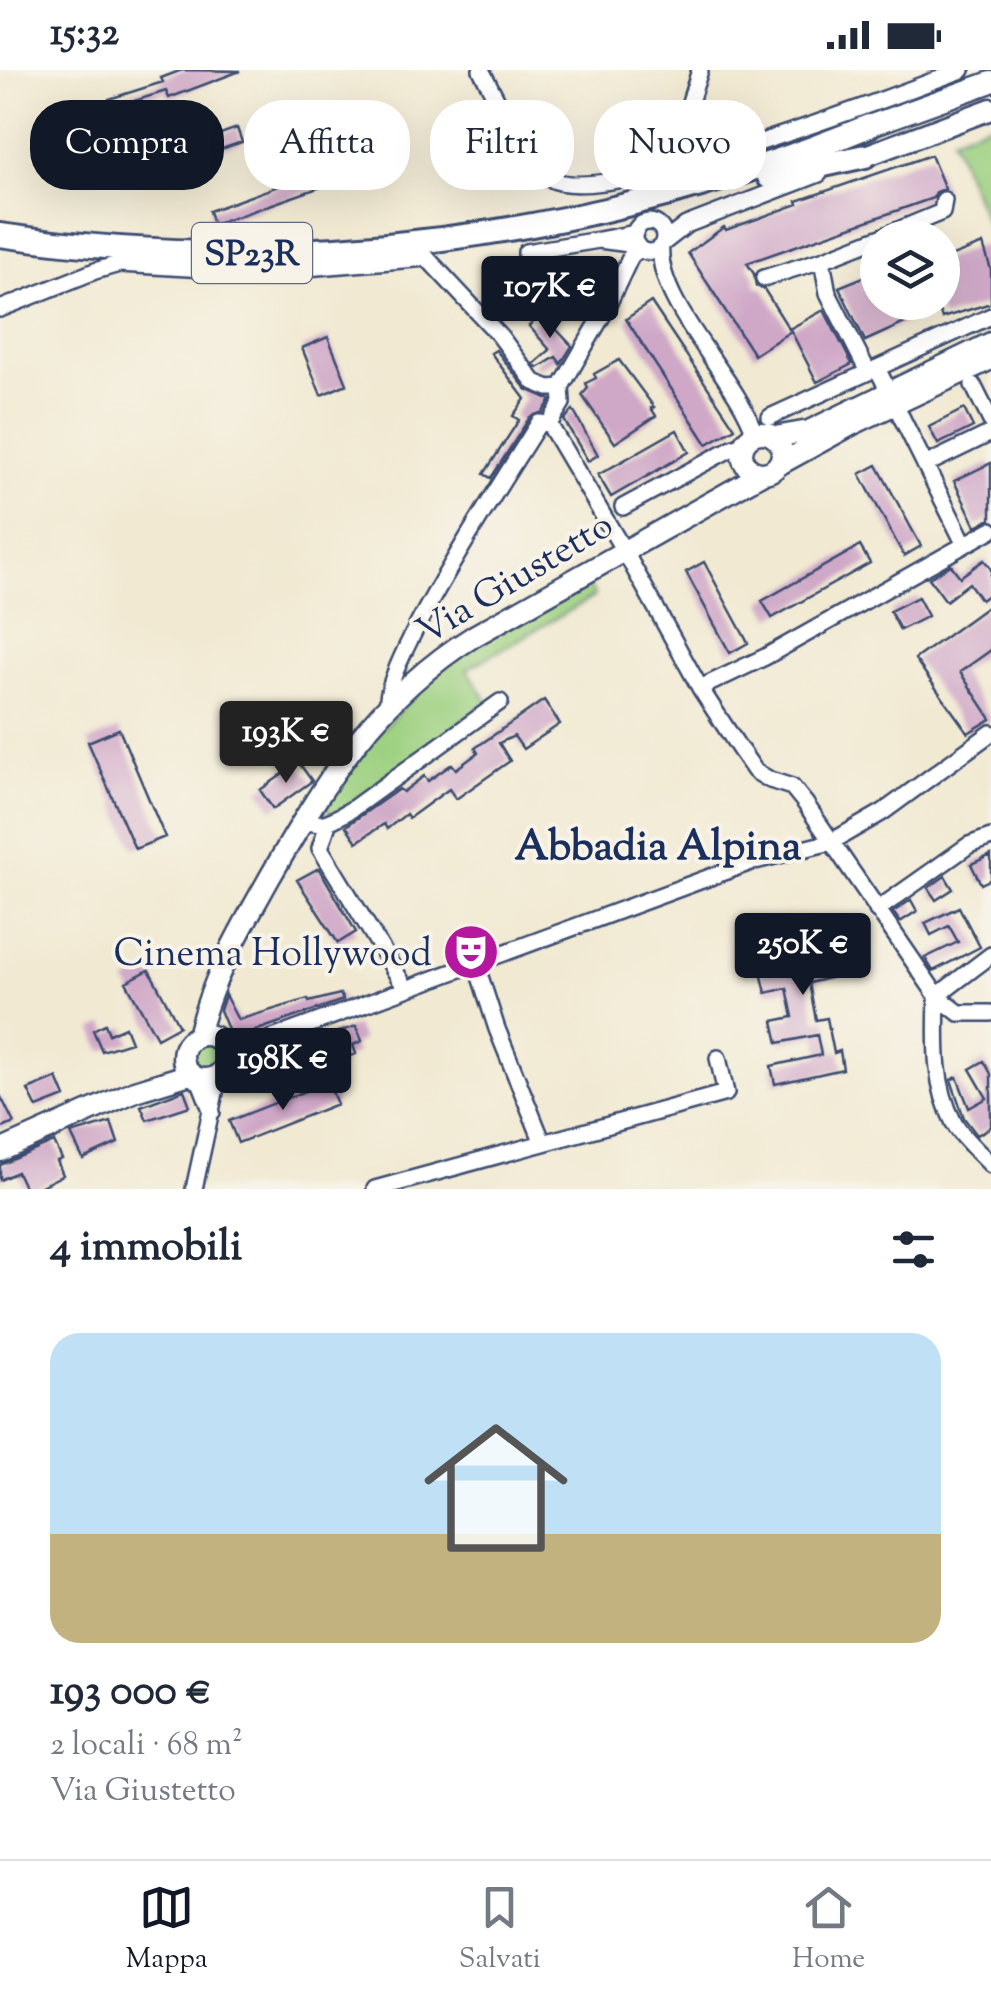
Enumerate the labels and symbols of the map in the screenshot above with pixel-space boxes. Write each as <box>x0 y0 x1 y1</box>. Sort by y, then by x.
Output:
road number: SP23R <box>192 223 312 283</box>
pin: 107K € <box>469 256 631 341</box>
street label: Via Giustetto <box>408 500 625 660</box>
pin: 193K € <box>205 701 367 786</box>
district label: Abbadia Alpina <box>515 819 802 879</box>
pin: 250K € <box>722 913 884 998</box>
theatre icon: Cinema Hollywood <box>441 922 501 982</box>
place label: Cinema Hollywood <box>114 929 432 983</box>
pin: 198K € <box>202 1028 364 1113</box>

